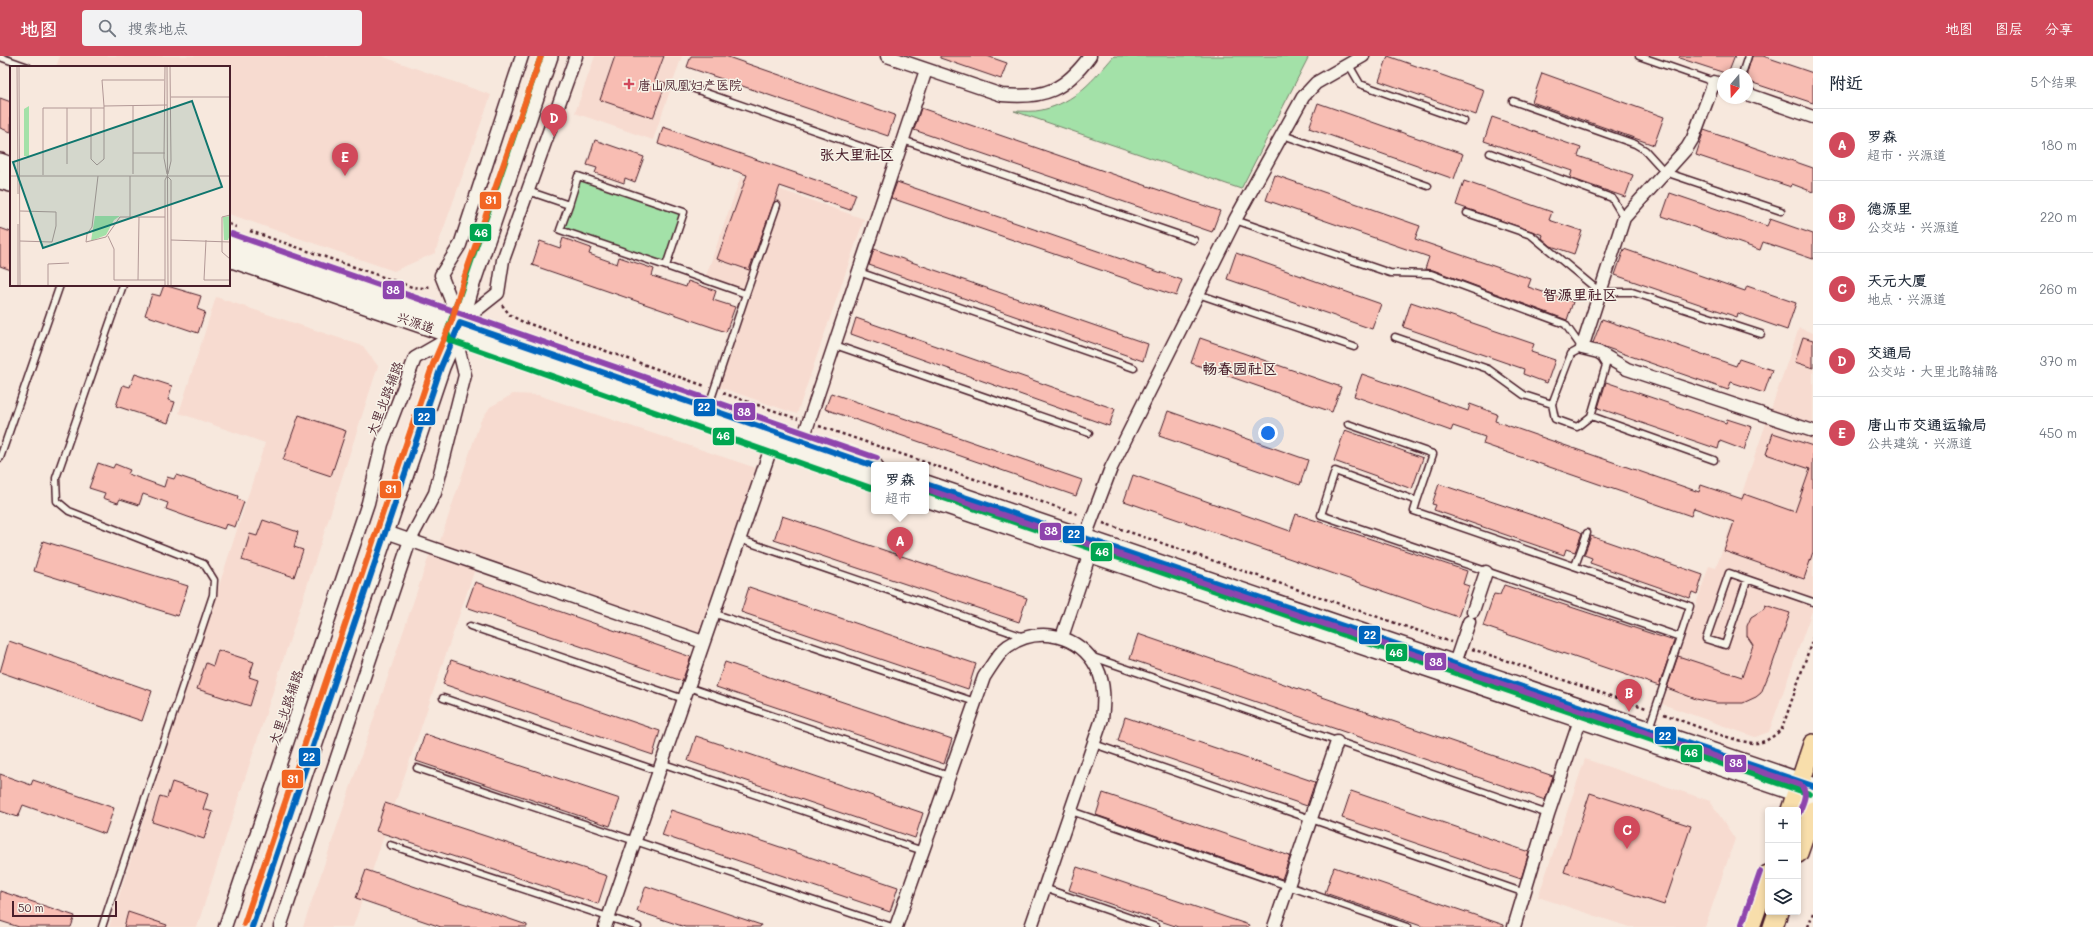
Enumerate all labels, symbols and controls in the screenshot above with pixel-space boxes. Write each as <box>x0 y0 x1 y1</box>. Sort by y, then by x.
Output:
search box <box>82 10 362 46</box>
text: 地图 <box>20 16 58 41</box>
icon: search <box>96 17 118 39</box>
text: 搜索地点 <box>128 18 188 38</box>
text: 地图 <box>1945 19 1973 38</box>
text: 图层 <box>1995 19 2023 38</box>
text: 分享 <box>2045 19 2073 38</box>
inset map <box>10 66 230 286</box>
north arrow <box>1717 68 1753 104</box>
text: 附近 <box>1829 71 1863 93</box>
text: 5个结果 <box>2030 73 2077 90</box>
place label: 唐山凤凰妇产医院 <box>638 76 742 93</box>
marker: 唐山凤凰妇产医院 <box>623 78 635 90</box>
pin: D <box>541 104 567 137</box>
text: 罗森 <box>1867 126 1897 146</box>
text: A <box>1837 136 1847 153</box>
text: 180 m <box>2041 136 2077 153</box>
pin: E <box>332 143 358 176</box>
district label: 张大里社区 <box>819 144 895 164</box>
text: 超市 · 兴源道 <box>1867 146 1946 163</box>
line badge: 31 <box>479 191 502 210</box>
text: 31 <box>485 192 497 207</box>
text: 德源里 <box>1867 198 1912 218</box>
text: B <box>1838 208 1846 225</box>
text: 220 m <box>2040 208 2077 225</box>
text: 公交站 · 兴源道 <box>1867 218 1959 235</box>
line badge: 46 <box>469 223 492 242</box>
text: 46 <box>474 225 488 240</box>
text: 天元大厦 <box>1867 270 1927 290</box>
line badge: 38 <box>382 280 405 300</box>
text: C <box>1837 280 1847 297</box>
text: 260 m <box>2039 280 2077 297</box>
text: 38 <box>386 282 400 297</box>
district label: 智源里社区 <box>1542 284 1618 304</box>
text: 地点 · 兴源道 <box>1867 290 1946 307</box>
street label: 兴源道 <box>395 308 437 336</box>
text: 交通局 <box>1867 342 1912 362</box>
text: D <box>1837 352 1847 369</box>
text: 370 m <box>2040 352 2077 369</box>
district label: 畅春园社区 <box>1202 358 1278 378</box>
street label: 大里北路辅路 <box>362 359 406 437</box>
text: 公交站 · 大里北路辅路 <box>1867 362 1998 379</box>
line badge: 22 <box>693 398 716 417</box>
text: 22 <box>698 399 710 414</box>
line badge: 38 <box>733 402 756 421</box>
text: 38 <box>737 404 751 419</box>
line badge: 22 <box>413 407 436 426</box>
text: 22 <box>418 409 430 424</box>
text: 唐山市交通运输局 <box>1867 414 1987 434</box>
your location <box>1258 423 1278 443</box>
text: E <box>1838 424 1846 441</box>
text: 450 m <box>2039 424 2077 441</box>
line badge: 46 <box>712 427 735 446</box>
text: 46 <box>716 428 730 443</box>
text: 公共建筑 · 兴源道 <box>1867 434 1972 451</box>
popup <box>871 462 929 514</box>
text: 罗森 <box>885 469 915 489</box>
line badge: 31 <box>379 480 402 499</box>
text: 31 <box>385 481 397 496</box>
text: 超市 <box>885 489 911 506</box>
line badge: 38 <box>1039 522 1062 541</box>
text: 38 <box>1044 523 1058 538</box>
line badge: 22 <box>1062 525 1085 544</box>
text: 22 <box>1068 526 1080 541</box>
pin: A <box>887 527 913 560</box>
line badge: 46 <box>1090 542 1113 562</box>
text: 46 <box>1095 544 1109 559</box>
line badge: 22 <box>1358 625 1381 645</box>
text: 22 <box>1364 627 1376 642</box>
line badge: 46 <box>1385 643 1408 662</box>
text: 46 <box>1389 645 1403 660</box>
line badge: 38 <box>1424 652 1447 671</box>
text: 38 <box>1429 654 1443 669</box>
street label: 大里北路辅路 <box>264 667 306 747</box>
pin: B <box>1616 679 1642 712</box>
line badge: 22 <box>1654 726 1677 745</box>
text: 22 <box>1659 728 1671 743</box>
line badge: 46 <box>1680 744 1703 763</box>
text: 46 <box>1684 745 1698 760</box>
line badge: 22 <box>298 747 321 767</box>
text: 22 <box>303 749 315 764</box>
line badge: 38 <box>1724 754 1747 773</box>
text: 38 <box>1729 755 1743 770</box>
line badge: 31 <box>281 769 304 789</box>
text: 31 <box>287 771 299 786</box>
map controls <box>1765 807 1801 915</box>
button: + <box>1765 807 1801 843</box>
pin: C <box>1614 816 1640 849</box>
button: − <box>1765 843 1801 879</box>
button: layers <box>1765 879 1801 915</box>
scale bar <box>12 899 117 918</box>
text: 50 m <box>18 900 44 915</box>

